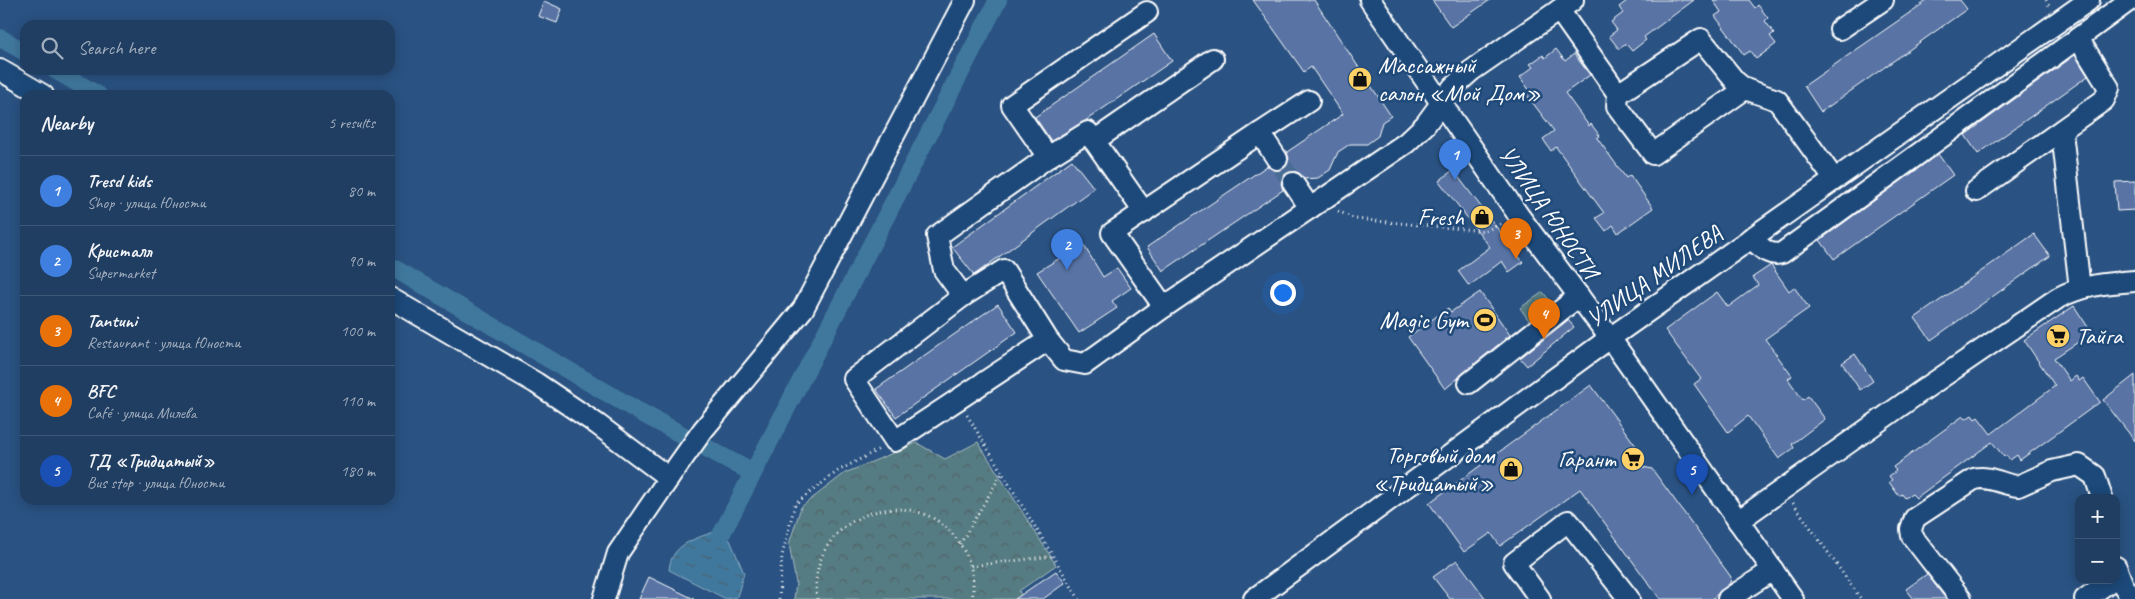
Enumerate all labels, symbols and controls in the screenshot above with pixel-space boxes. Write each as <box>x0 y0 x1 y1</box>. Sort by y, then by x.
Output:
search box <box>20 20 395 75</box>
icon: search <box>38 34 66 62</box>
text: Search here <box>78 36 155 60</box>
place label: Массажный салон «Мой Дом» <box>1378 50 1541 108</box>
shop icon: Массажный салон «Мой Дом» <box>1347 66 1373 92</box>
text: Nearby <box>40 110 93 136</box>
text: 5 results <box>328 113 375 133</box>
pin: 1 <box>1439 139 1471 180</box>
street label: УЛИЦА ЮНОСТИ <box>1492 140 1608 287</box>
text: Tresd kids <box>87 169 151 193</box>
text: 1 <box>52 181 60 201</box>
text: 80 m <box>348 181 375 201</box>
text: Shop · улица Юности <box>87 193 206 213</box>
place label: Fresh <box>1418 202 1465 232</box>
shop icon: Fresh <box>1469 204 1495 230</box>
pin: 3 <box>1500 218 1532 259</box>
street label: УЛИЦА МИЛЕВА <box>1580 218 1728 334</box>
pin: 2 <box>1051 229 1083 270</box>
text: Кристалл <box>87 239 152 263</box>
text: 2 <box>52 251 60 271</box>
text: 90 m <box>348 251 375 271</box>
text: Supermarket <box>87 263 155 283</box>
your location <box>1270 280 1296 306</box>
pin: 4 <box>1528 298 1560 339</box>
place label: Magic Gym <box>1379 305 1471 335</box>
sports icon: Magic Gym <box>1472 307 1498 333</box>
text: Tantuni <box>87 309 137 333</box>
text: 3 <box>52 321 60 341</box>
text: 100 m <box>341 321 375 341</box>
place label: Тайга <box>2076 321 2124 351</box>
supermarket icon: Тайга <box>2045 323 2071 349</box>
text: Restaurant · улица Юности <box>87 333 241 353</box>
text: BFC <box>87 379 115 403</box>
text: 4 <box>52 391 60 411</box>
text: 110 m <box>341 391 375 411</box>
text: Café · улица Милева <box>87 403 196 423</box>
place label: Торговый дом «Тридцатый» <box>1373 440 1496 498</box>
place label: Гарант <box>1558 444 1617 474</box>
supermarket icon: Гарант <box>1620 446 1646 472</box>
text: ТД «Тридцатый» <box>87 449 215 473</box>
pin: 5 <box>1676 454 1708 495</box>
shop icon: Торговый дом «Тридцатый» <box>1498 456 1524 482</box>
text: 5 <box>53 461 59 481</box>
text: 180 m <box>341 461 375 481</box>
text: Bus stop · улица Юности <box>87 473 225 493</box>
map controls <box>2075 494 2120 584</box>
button: + <box>2075 494 2120 539</box>
button: − <box>2075 539 2120 584</box>

